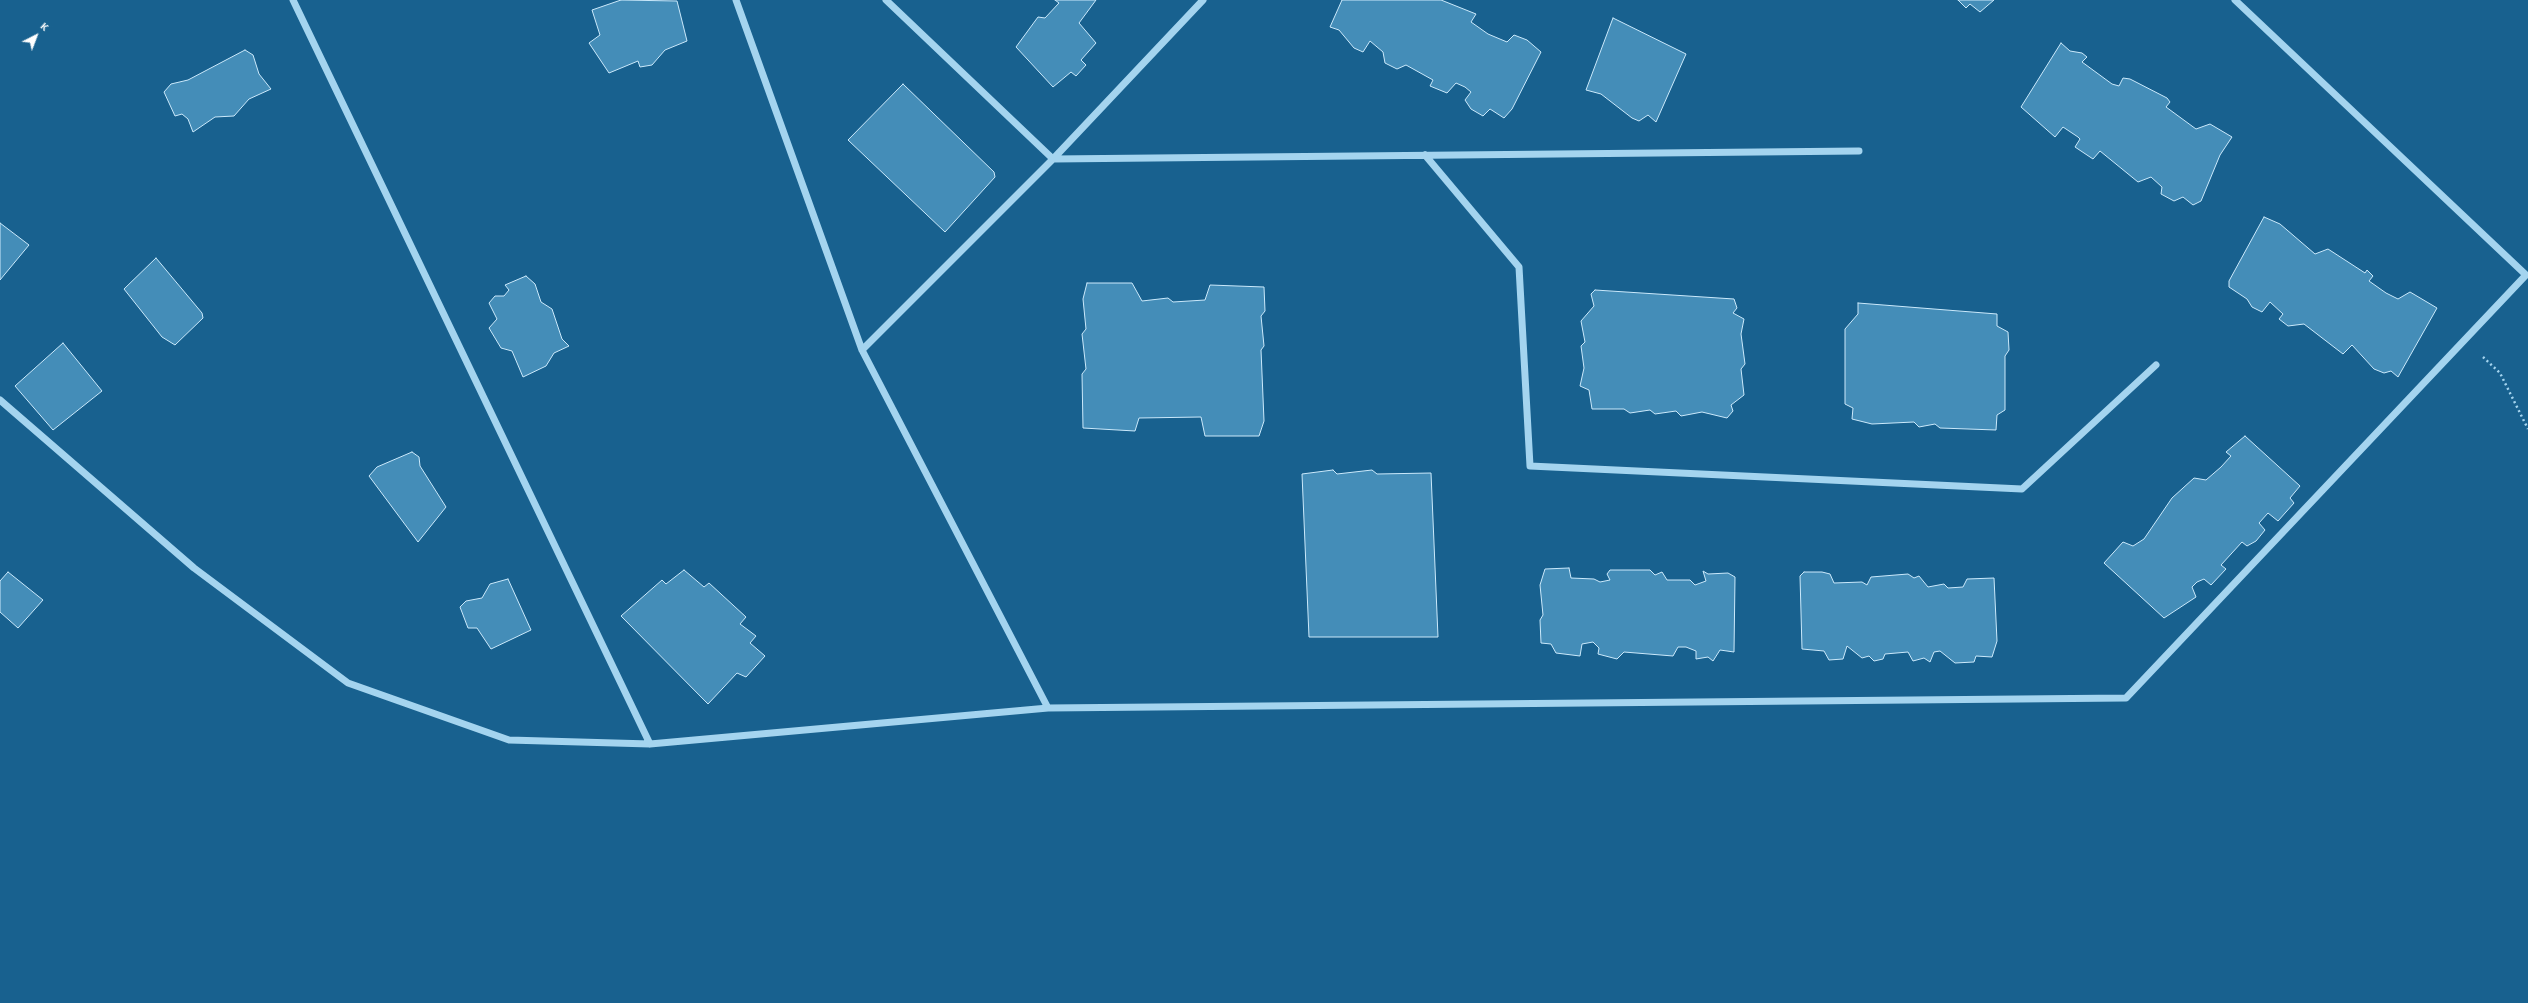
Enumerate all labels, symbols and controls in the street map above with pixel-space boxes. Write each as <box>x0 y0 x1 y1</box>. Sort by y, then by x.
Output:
north arrow <box>16 16 56 56</box>
text: K <box>38 20 50 33</box>

